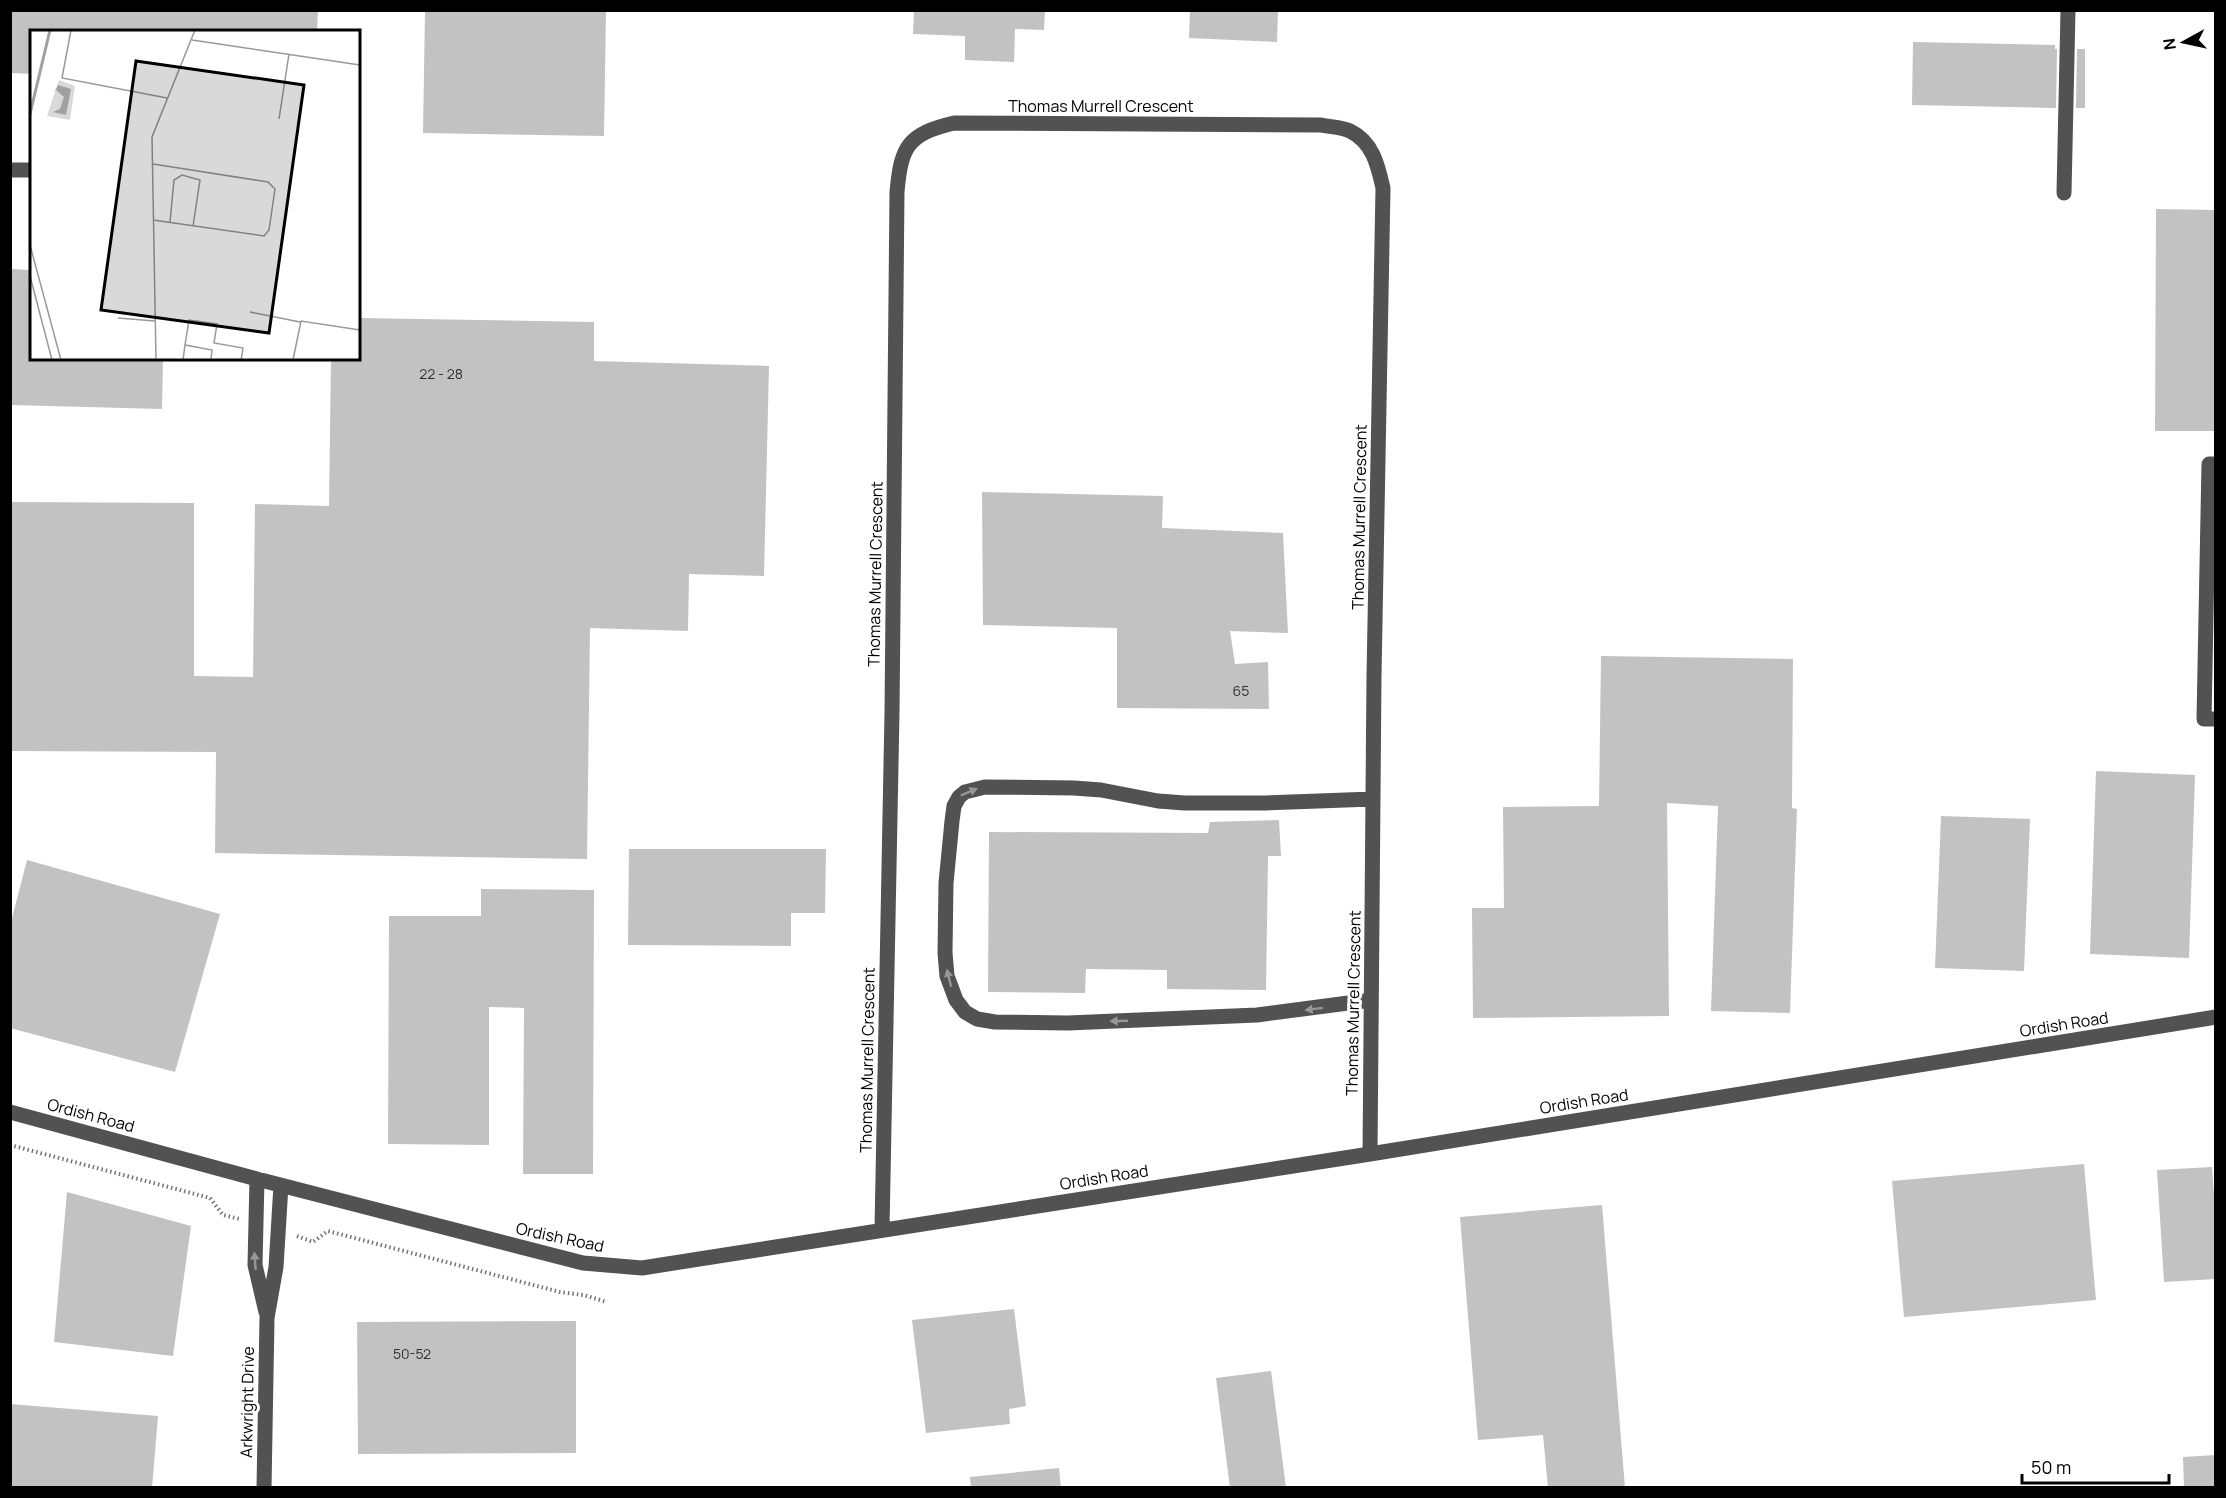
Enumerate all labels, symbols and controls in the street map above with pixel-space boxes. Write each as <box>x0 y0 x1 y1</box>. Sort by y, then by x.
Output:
north arrow <box>2154 12 2214 72</box>
inset map <box>30 30 360 360</box>
text: N <box>2157 37 2181 51</box>
street label: Thomas Murrell Crescent <box>1008 95 1194 117</box>
house number: 22 - 28 <box>419 364 463 383</box>
street label: Thomas Murrell Crescent <box>1346 424 1372 610</box>
street label: Thomas Murrell Crescent <box>862 481 888 667</box>
house number: 65 <box>1233 681 1249 700</box>
one-way arrow <box>961 787 979 797</box>
street label: Thomas Murrell Crescent <box>1340 910 1366 1096</box>
street label: Thomas Murrell Crescent <box>854 967 880 1153</box>
one-way arrow <box>943 969 953 987</box>
one-way arrow <box>1304 1004 1323 1014</box>
street label: Ordish Road <box>2018 1006 2110 1042</box>
one-way arrow <box>1110 1016 1129 1025</box>
street label: Ordish Road <box>1538 1083 1630 1119</box>
street label: Ordish Road <box>45 1093 137 1137</box>
street label: Ordish Road <box>1058 1159 1150 1195</box>
street label: Ordish Road <box>514 1217 606 1257</box>
one-way arrow <box>250 1251 260 1270</box>
house number: 50-52 <box>393 1344 431 1363</box>
street label: Arkwright Drive <box>235 1346 259 1458</box>
scale bar <box>2022 1447 2169 1485</box>
text: 50 m <box>2031 1455 2071 1479</box>

